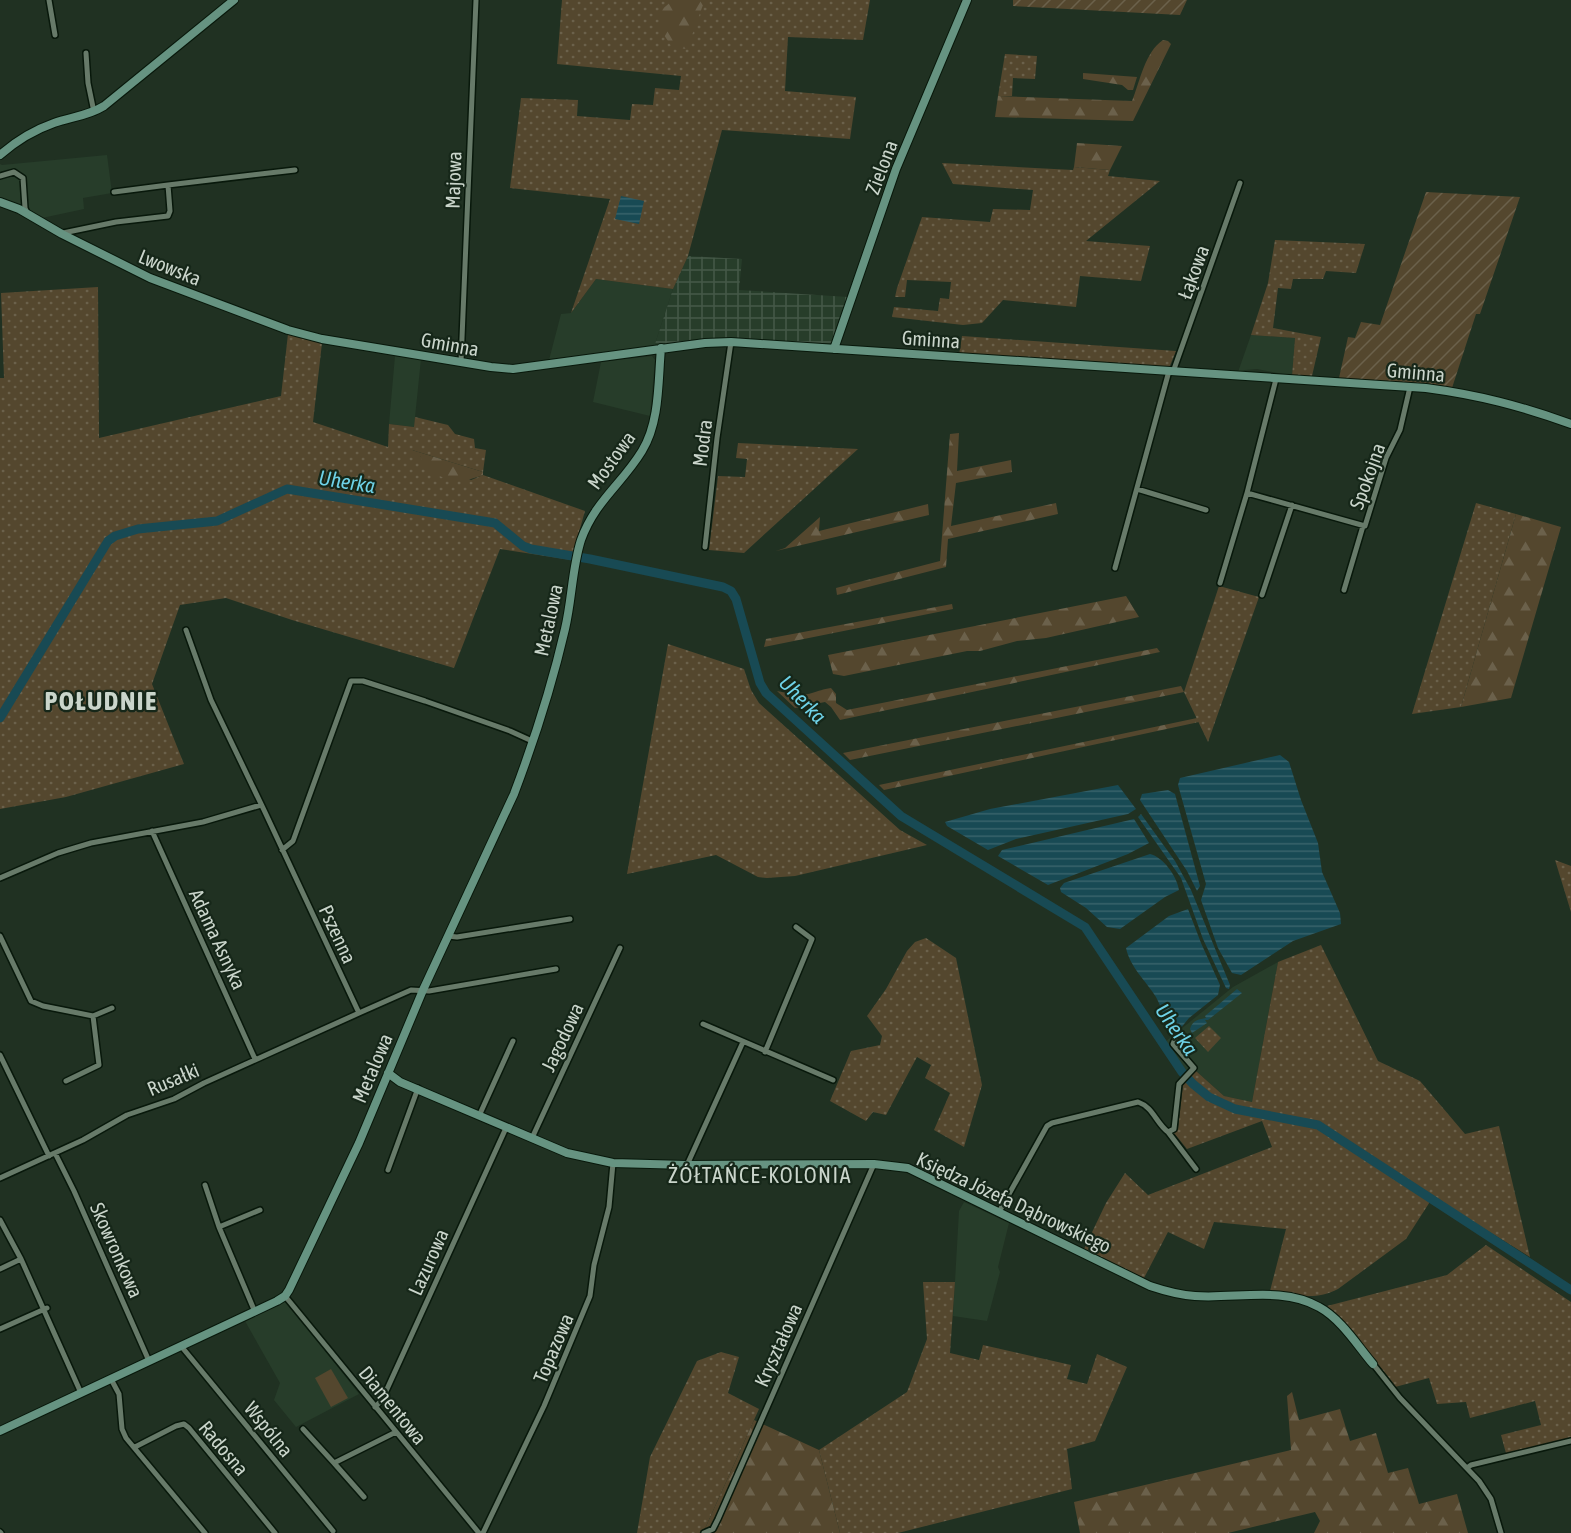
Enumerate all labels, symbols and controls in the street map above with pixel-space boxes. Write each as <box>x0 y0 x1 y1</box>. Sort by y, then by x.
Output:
street label: Zielona <box>860 137 902 197</box>
street label: Majowa <box>441 151 465 209</box>
street label: Łąkowa <box>1173 242 1213 302</box>
street label: Lwowska <box>135 244 205 290</box>
street label: Gminna <box>901 325 961 353</box>
street label: Gminna <box>419 328 481 360</box>
street label: Gminna <box>1386 358 1446 386</box>
street label: Modra <box>688 418 716 468</box>
street label: Mostowa <box>582 427 640 493</box>
street label: Spokojna <box>1344 440 1390 512</box>
water label: Uherka <box>317 465 377 497</box>
street label: Metalowa <box>529 582 567 658</box>
water label: Uherka <box>775 670 832 728</box>
district label: POŁUDNIE <box>45 686 157 716</box>
street label: Adama Asnyka <box>185 885 251 993</box>
street label: Pszenna <box>315 901 361 967</box>
street label: Jagodowa <box>536 999 588 1075</box>
water label: Uherka <box>1151 999 1203 1059</box>
street label: Metalowa <box>347 1030 397 1106</box>
street label: Rusałki <box>144 1058 202 1100</box>
street label: Księdza Józefa Dąbrowskiego <box>913 1147 1115 1257</box>
district label: ŻÓŁTAŃCE-KOLONIA <box>668 1162 852 1188</box>
street label: Skowronkowa <box>86 1199 148 1301</box>
street label: Lazurowa <box>403 1225 453 1299</box>
street label: Kryształowa <box>749 1300 807 1390</box>
street label: Topazowa <box>528 1310 578 1386</box>
street label: Diamentowa <box>354 1361 432 1449</box>
street label: Wspólna <box>240 1397 298 1461</box>
street label: Radosna <box>195 1416 253 1480</box>

